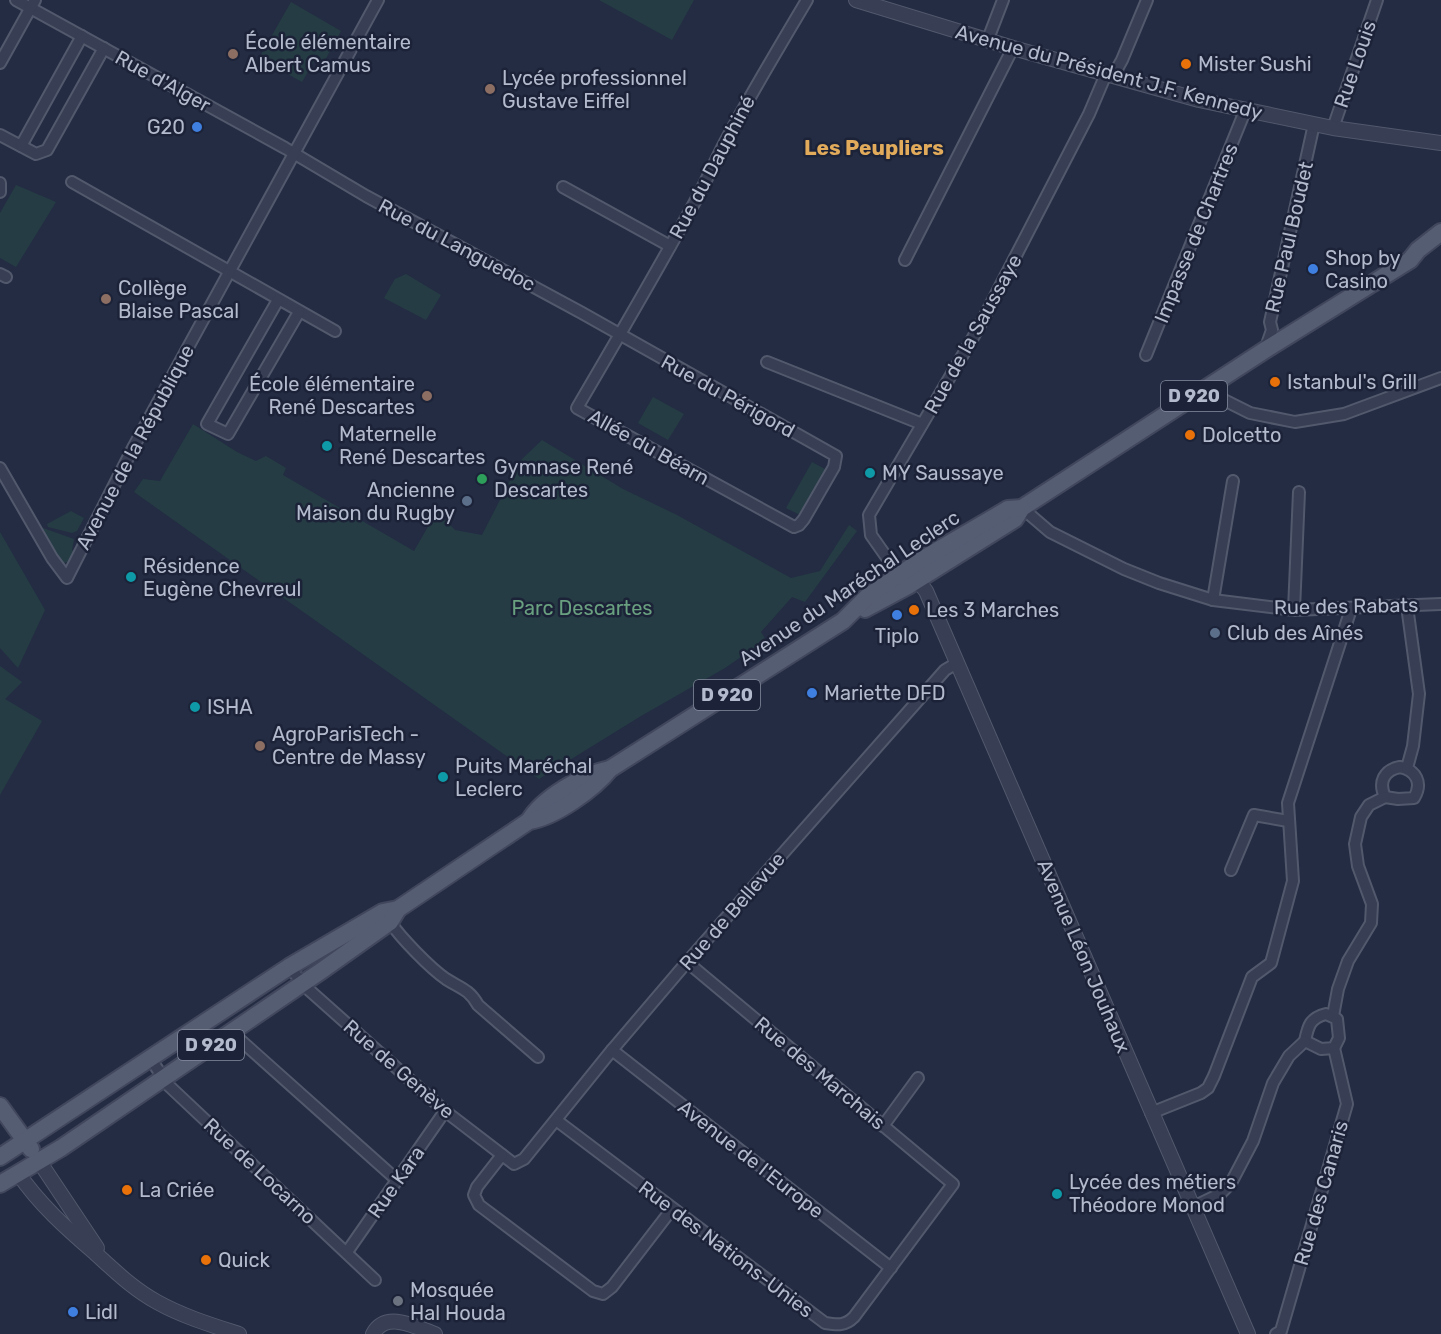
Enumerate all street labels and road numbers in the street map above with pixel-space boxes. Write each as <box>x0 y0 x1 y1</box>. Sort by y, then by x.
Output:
street label: Rue Louis <box>1329 17 1381 111</box>
street label: Avenue du Président J.F. Kennedy <box>953 19 1265 125</box>
street label: Rue d'Alger <box>111 45 215 117</box>
street label: Rue du Dauphiné <box>664 91 760 243</box>
street label: Impasse de Chartres <box>1149 140 1243 326</box>
street label: Rue Paul Boudet <box>1260 159 1318 315</box>
street label: Rue du Languedoc <box>375 194 539 296</box>
street label: Rue de la Saussaye <box>919 250 1027 418</box>
street label: Avenue de la République <box>71 340 199 554</box>
street label: Rue du Périgord <box>657 349 799 443</box>
road number: D 920 <box>1161 381 1227 411</box>
street label: Allée du Béarn <box>584 404 714 490</box>
street label: Avenue du Maréchal Leclerc <box>734 505 964 671</box>
street label: Rue des Rabats <box>1274 593 1418 619</box>
road number: D 920 <box>694 680 760 710</box>
street label: Rue de Bellevue <box>674 847 790 975</box>
street label: Avenue Léon Jouhaux <box>1032 856 1136 1057</box>
street label: Rue des Marchais <box>750 1011 890 1135</box>
street label: Rue de Genève <box>339 1014 459 1124</box>
road number: D 920 <box>178 1030 244 1060</box>
street label: Avenue de l'Europe <box>673 1095 829 1223</box>
street label: Rue de Locarno <box>199 1113 321 1229</box>
street label: Rue des Canaris <box>1289 1118 1353 1268</box>
street label: Rue Kara <box>362 1141 430 1223</box>
street label: Rue des Nations-Unies <box>634 1175 818 1323</box>

